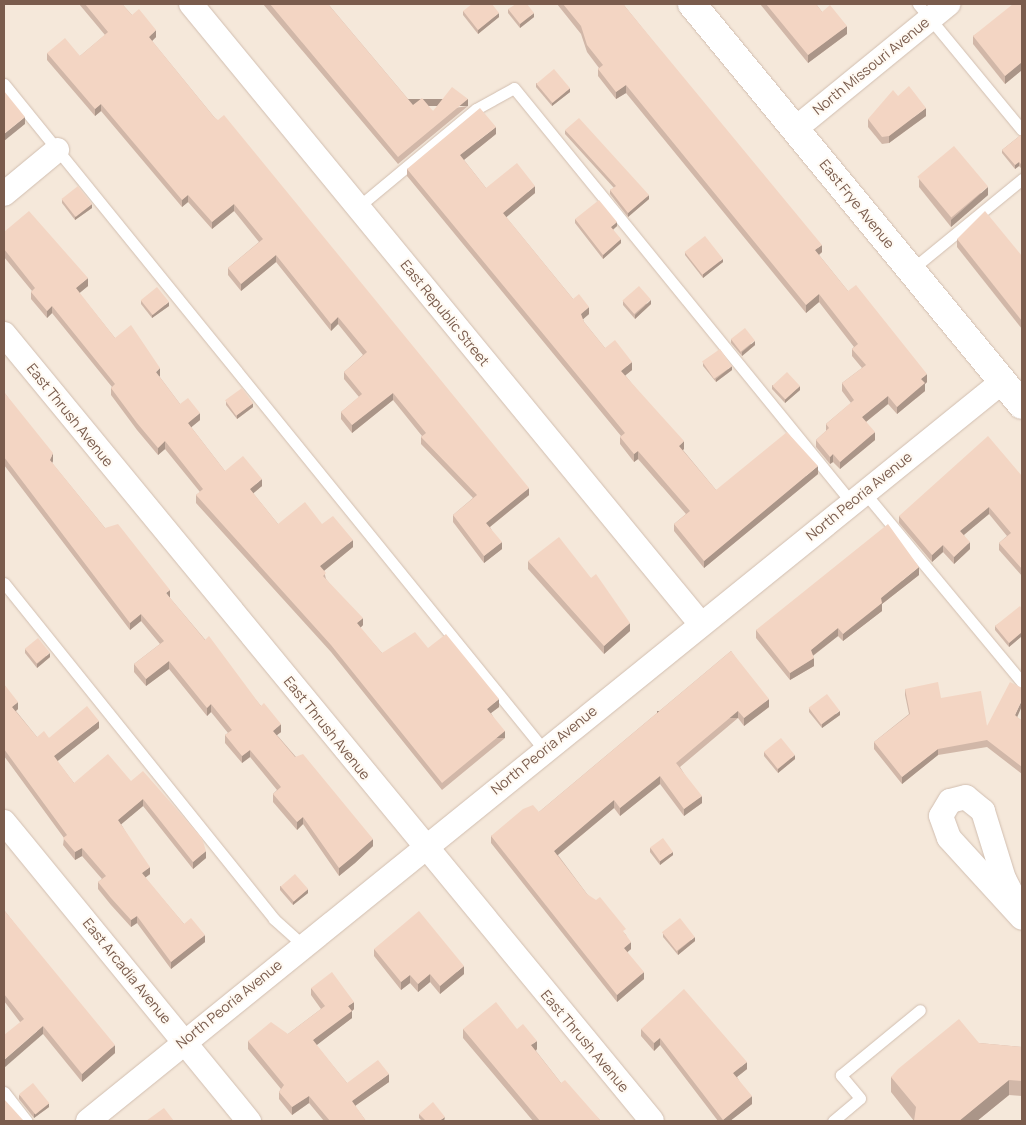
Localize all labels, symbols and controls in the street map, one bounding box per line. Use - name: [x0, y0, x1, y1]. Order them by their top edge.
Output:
- street label: North Missouri Avenue: [809, 14, 933, 118]
- street label: East Frye Avenue: [816, 156, 898, 252]
- street label: East Republic Street: [397, 257, 493, 369]
- street label: East Thrush Avenue: [23, 360, 117, 470]
- street label: North Peoria Avenue: [803, 448, 915, 544]
- street label: East Thrush Avenue: [280, 673, 374, 783]
- street label: North Peoria Avenue: [488, 702, 600, 798]
- street label: East Arcadia Avenue: [79, 915, 175, 1027]
- street label: North Peoria Avenue: [173, 956, 285, 1052]
- street label: East Thrush Avenue: [537, 987, 633, 1095]

